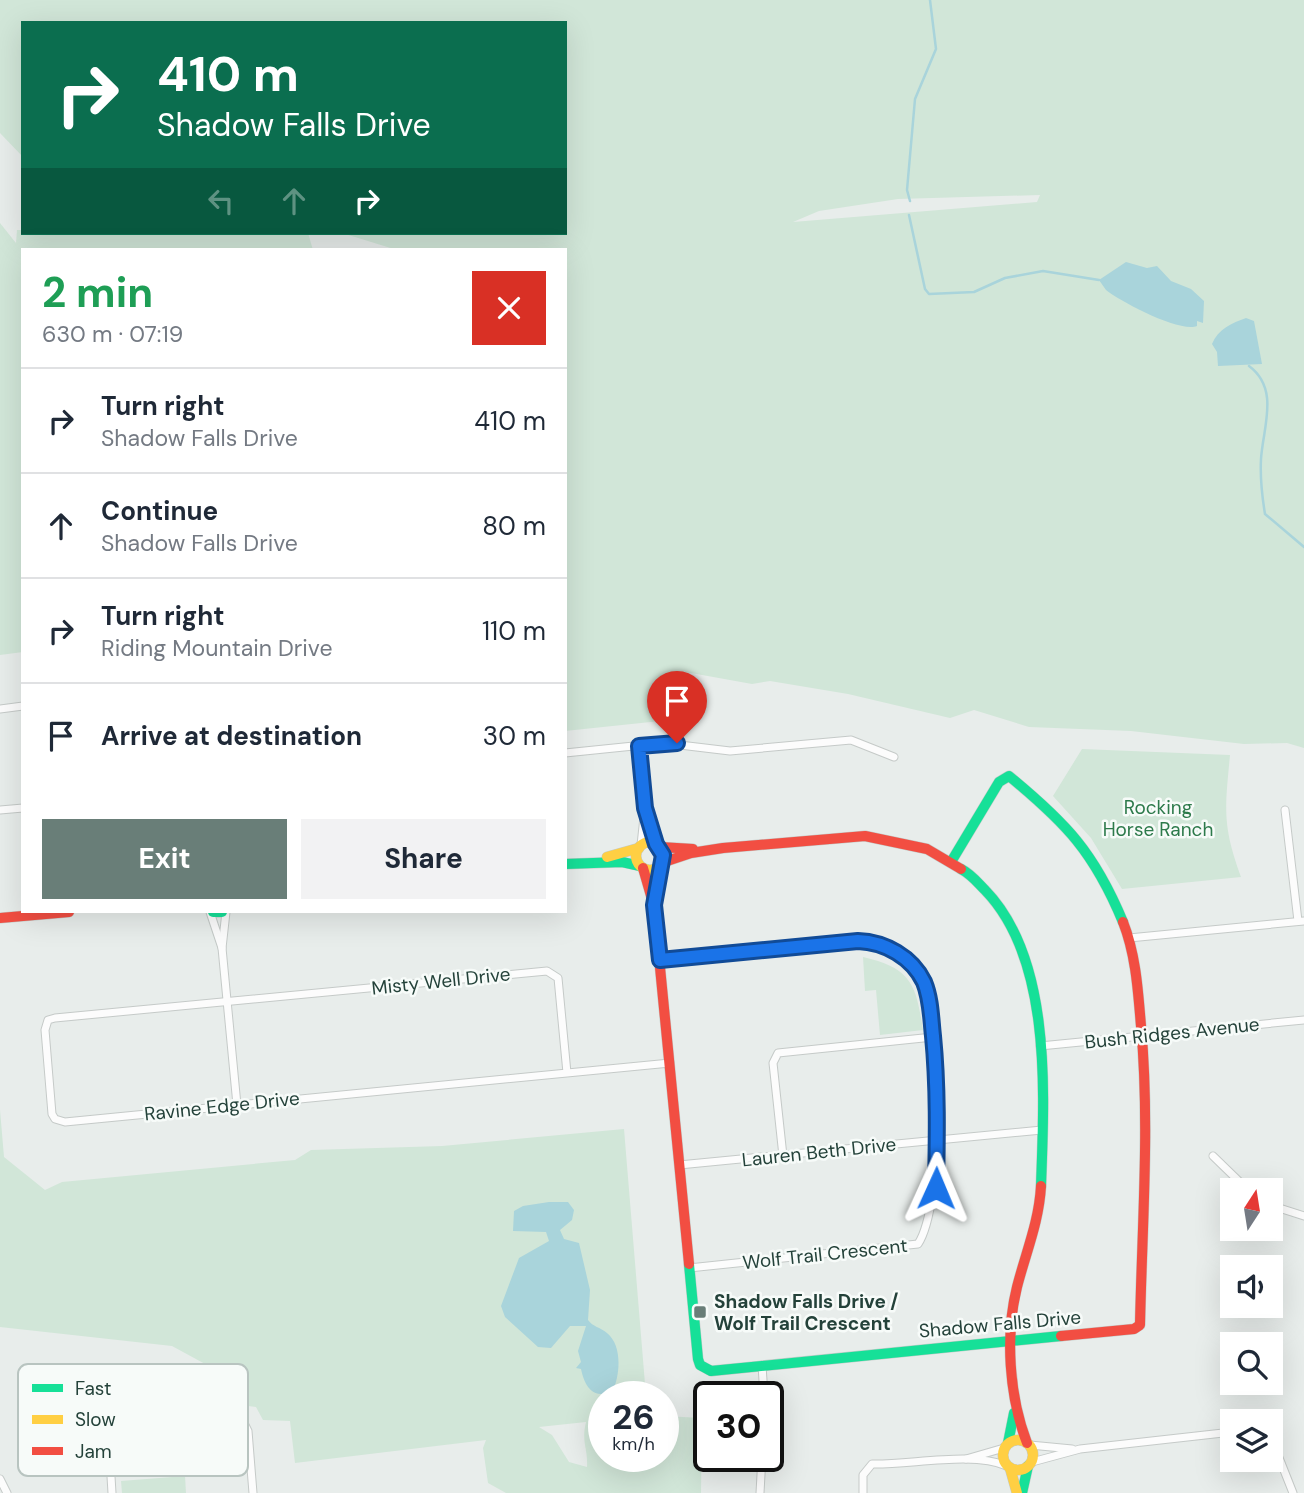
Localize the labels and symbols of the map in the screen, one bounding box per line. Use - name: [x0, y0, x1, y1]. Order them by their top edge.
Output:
- pin: [647, 671, 707, 743]
- park label: Rocking Horse Ranch: [1103, 795, 1213, 842]
- street label: Misty Well Drive: [370, 961, 512, 1001]
- street label: Bush Ridges Avenue: [1083, 1011, 1261, 1055]
- street label: Ravine Edge Drive: [143, 1085, 301, 1127]
- street label: Lauren Beth Drive: [741, 1131, 897, 1173]
- position arrow: [899, 1151, 973, 1225]
- north arrow: [1220, 1178, 1283, 1241]
- street label: Wolf Trail Crescent: [741, 1233, 909, 1275]
- place label: Shadow Falls Drive / Wolf Trail Crescent: [714, 1289, 898, 1336]
- marker: Shadow Falls Drive / Wolf Trail Crescent: [692, 1304, 708, 1320]
- street label: Shadow Falls Drive: [918, 1304, 1082, 1344]
- legend: [18, 1364, 248, 1476]
- text: Fast: [75, 1376, 111, 1401]
- speed limit sign: 30: [693, 1381, 784, 1472]
- text: Slow: [75, 1407, 116, 1432]
- text: Jam: [75, 1439, 112, 1464]

